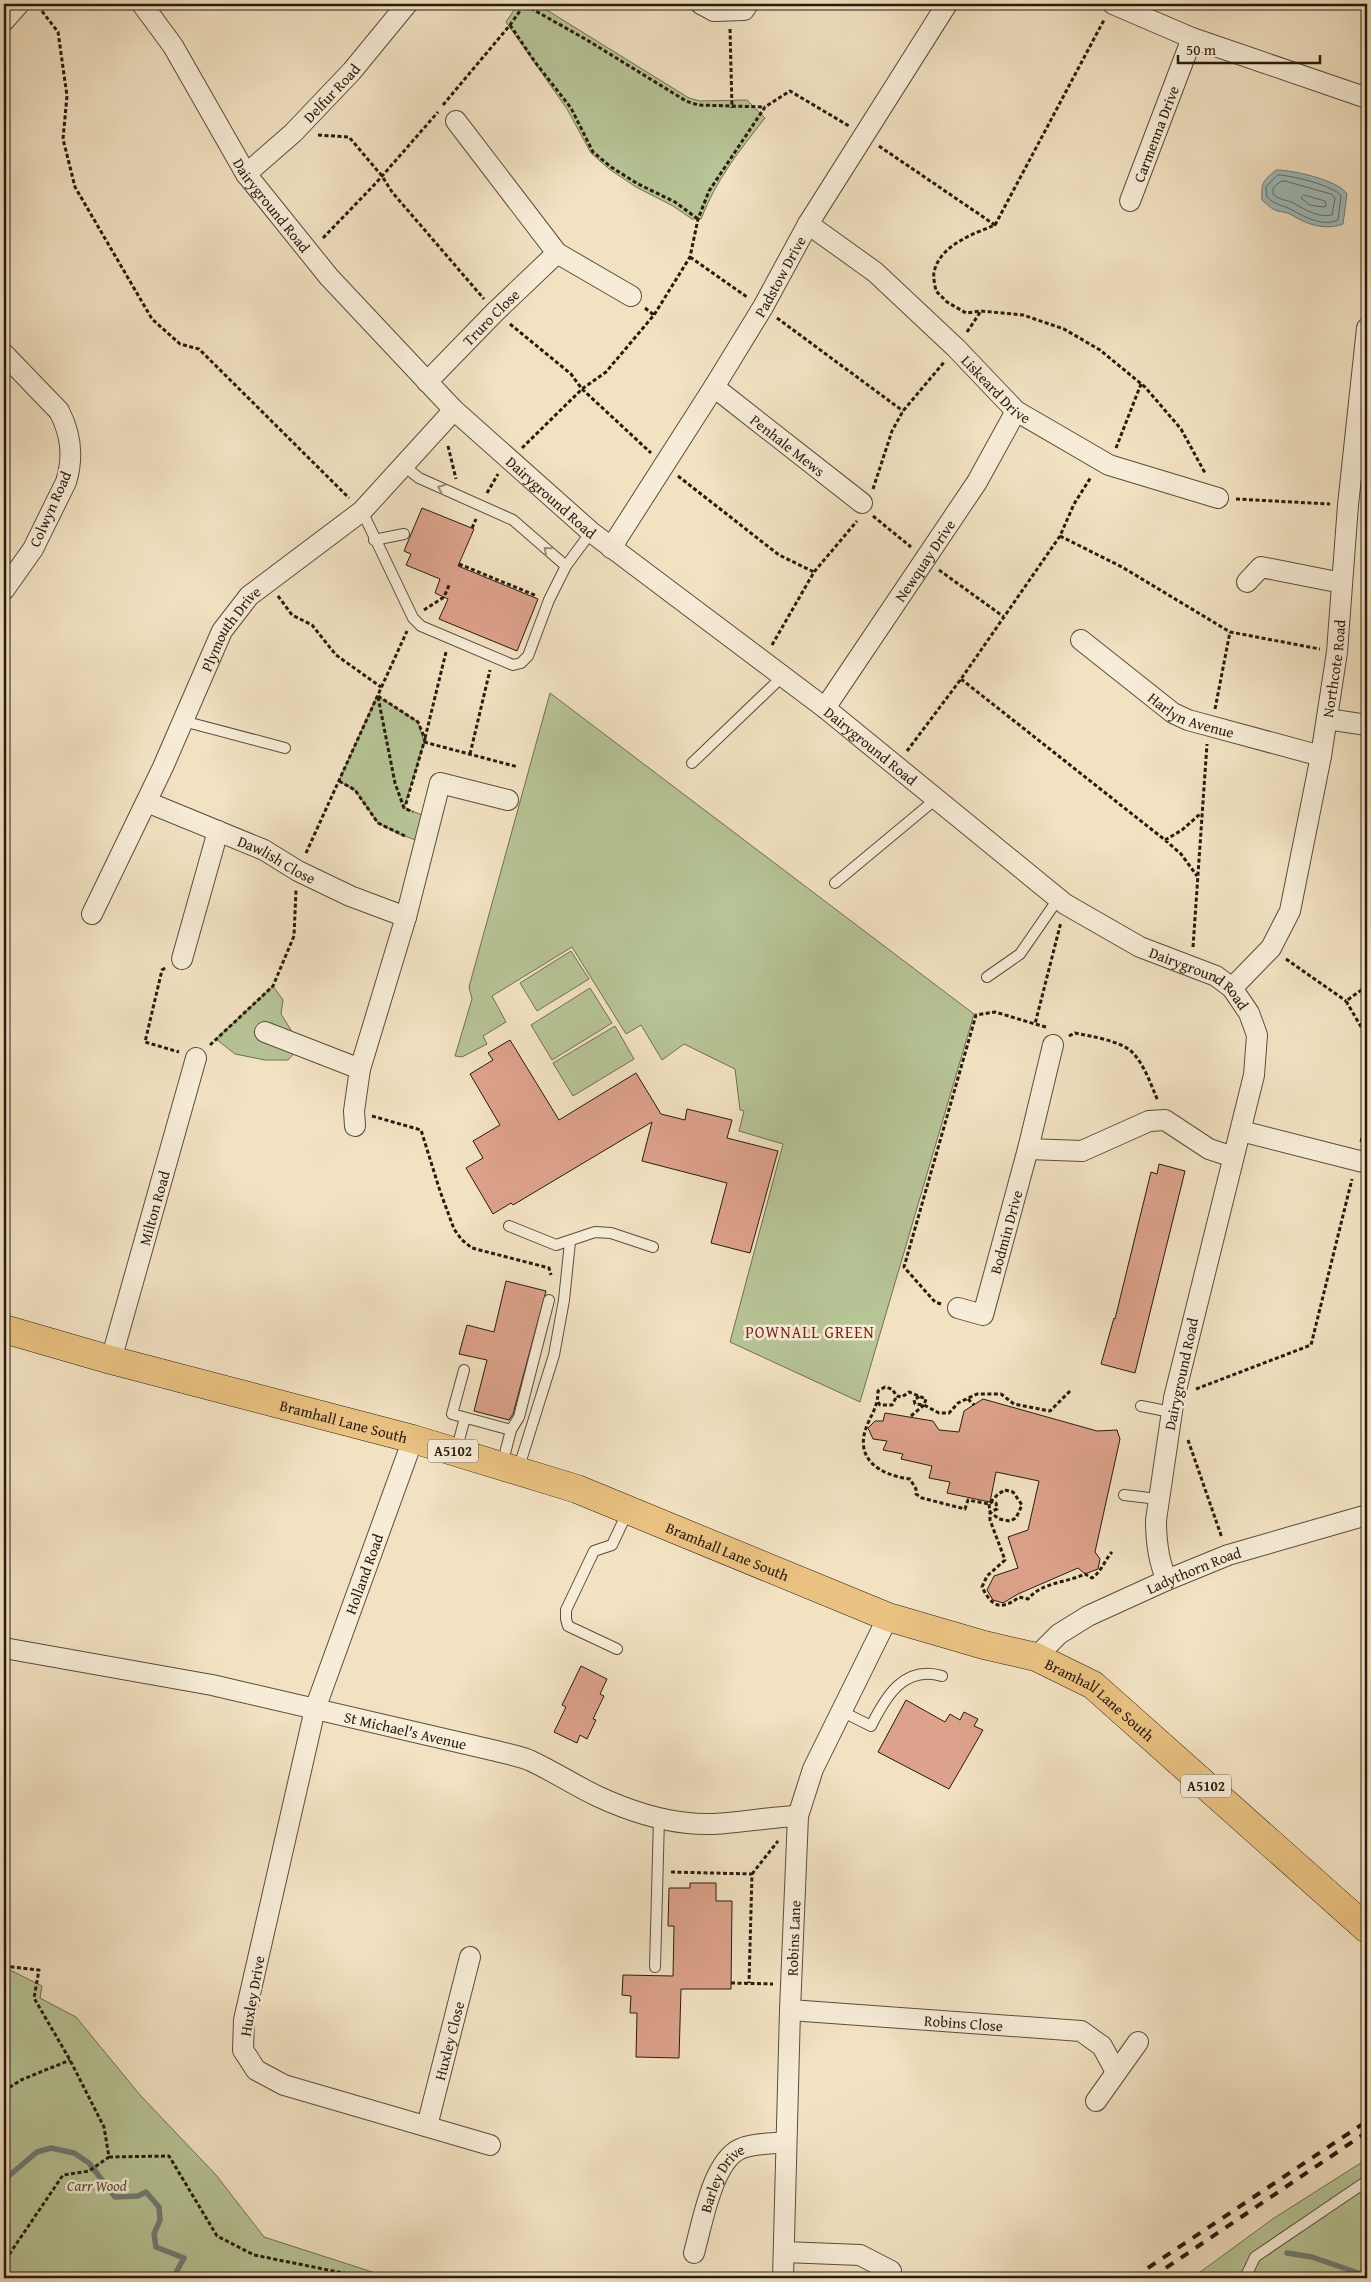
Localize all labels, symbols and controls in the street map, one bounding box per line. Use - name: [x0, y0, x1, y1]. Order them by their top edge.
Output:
- scale bar: [1178, 32, 1321, 64]
- text: 50 m: [1186, 39, 1217, 60]
- street label: Delfur Road: [298, 59, 365, 127]
- street label: Carmenna Drive: [1128, 82, 1183, 185]
- street label: Dairyground Road: [229, 154, 315, 257]
- street label: Padstow Drive: [749, 232, 810, 321]
- street label: Truro Close: [458, 284, 524, 350]
- street label: Liskeard Drive: [957, 350, 1035, 428]
- street label: Penhale Mews: [746, 409, 830, 481]
- street label: Dairyground Road: [502, 451, 601, 543]
- street label: Colwyn Road: [24, 468, 76, 550]
- one-way arrow: [437, 484, 446, 495]
- street label: Newquay Drive: [889, 515, 960, 606]
- one-way arrow: [544, 547, 553, 556]
- street label: Plymouth Drive: [195, 581, 265, 674]
- street label: Northcote Road: [1317, 619, 1350, 719]
- street label: Harlyn Avenue: [1144, 687, 1237, 743]
- street label: Dairyground Road: [820, 701, 922, 790]
- street label: Dawlish Close: [235, 830, 319, 888]
- street label: Dairyground Road: [1146, 941, 1254, 1014]
- street label: Milton Road: [133, 1168, 174, 1248]
- street label: Bodmin Drive: [984, 1188, 1027, 1276]
- street label: Dairyground Road: [1159, 1316, 1203, 1432]
- district label: POWNALL GREEN: [745, 1320, 875, 1344]
- street label: Bramhall Lane South: [278, 1394, 410, 1448]
- road number: A5102: [428, 1440, 478, 1462]
- street label: Bramhall Lane South: [663, 1516, 793, 1586]
- street label: Holland Road: [340, 1531, 388, 1617]
- street label: Ladythorn Road: [1143, 1541, 1243, 1599]
- street label: Bramhall Lane South: [1042, 1653, 1160, 1746]
- street label: St Michael's Avenue: [342, 1706, 469, 1754]
- road number: A5102: [1181, 1774, 1231, 1798]
- street label: Robins Lane: [781, 1900, 805, 1976]
- street label: Huxley Drive: [235, 1954, 269, 2038]
- street label: Huxley Close: [429, 1999, 469, 2082]
- street label: Robins Close: [923, 2009, 1004, 2036]
- street label: Barley Drive: [694, 2138, 747, 2215]
- park label: Carr Wood: [67, 2175, 127, 2196]

